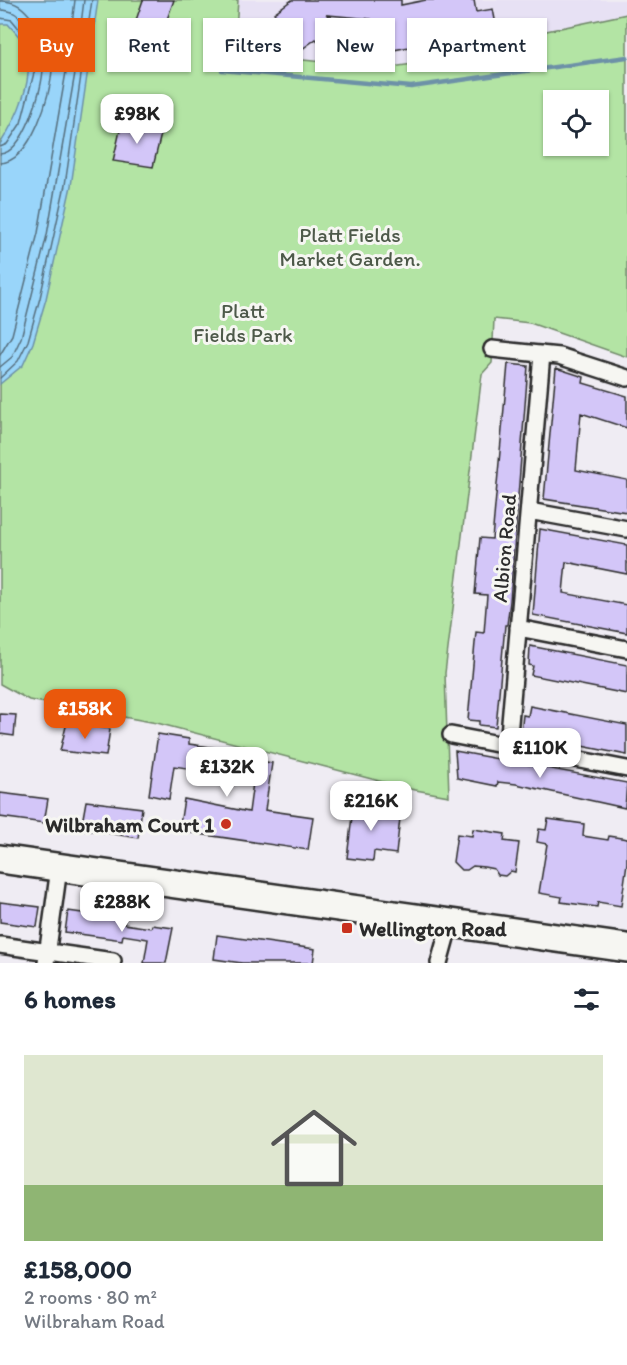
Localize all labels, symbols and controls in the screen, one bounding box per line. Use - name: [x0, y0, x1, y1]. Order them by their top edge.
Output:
- chip: Buy: [18, 18, 95, 72]
- chip: Rent: [107, 18, 191, 72]
- chip: Filters: [203, 18, 303, 72]
- chip: New: [315, 18, 395, 72]
- chip: Apartment: [407, 18, 547, 72]
- map controls: [543, 90, 609, 156]
- button: locate: [543, 90, 609, 156]
- pin: £98K: [101, 94, 173, 145]
- text: £98K: [115, 101, 159, 125]
- park label: Platt Fields Market Garden.: [279, 222, 421, 271]
- park label: Platt Fields Park: [193, 298, 293, 347]
- street label: Albion Road: [487, 492, 521, 603]
- pin: £158K: [43, 689, 127, 740]
- text: £158K: [58, 696, 112, 720]
- pin: £110K: [498, 728, 582, 779]
- text: £110K: [513, 735, 567, 759]
- pin: £132K: [185, 747, 269, 798]
- text: £132K: [200, 754, 254, 778]
- pin: £216K: [329, 781, 413, 832]
- text: £216K: [344, 788, 398, 812]
- place label: Wilbraham Court 1: [45, 812, 214, 837]
- marker: Wilbraham Court 1: [219, 817, 233, 831]
- pin: £288K: [80, 882, 164, 933]
- text: £288K: [94, 889, 150, 913]
- place label: Wellington Road: [359, 916, 507, 942]
- marker: Wellington Road: [340, 921, 354, 935]
- text: 6 homes: [24, 983, 116, 1015]
- icon: filters: [570, 983, 603, 1016]
- icon: home: [260, 1094, 368, 1202]
- text: £158,000: [24, 1253, 132, 1285]
- text: 2 rooms · 80 m²: [24, 1285, 157, 1309]
- text: Wilbraham Road: [24, 1309, 165, 1333]

